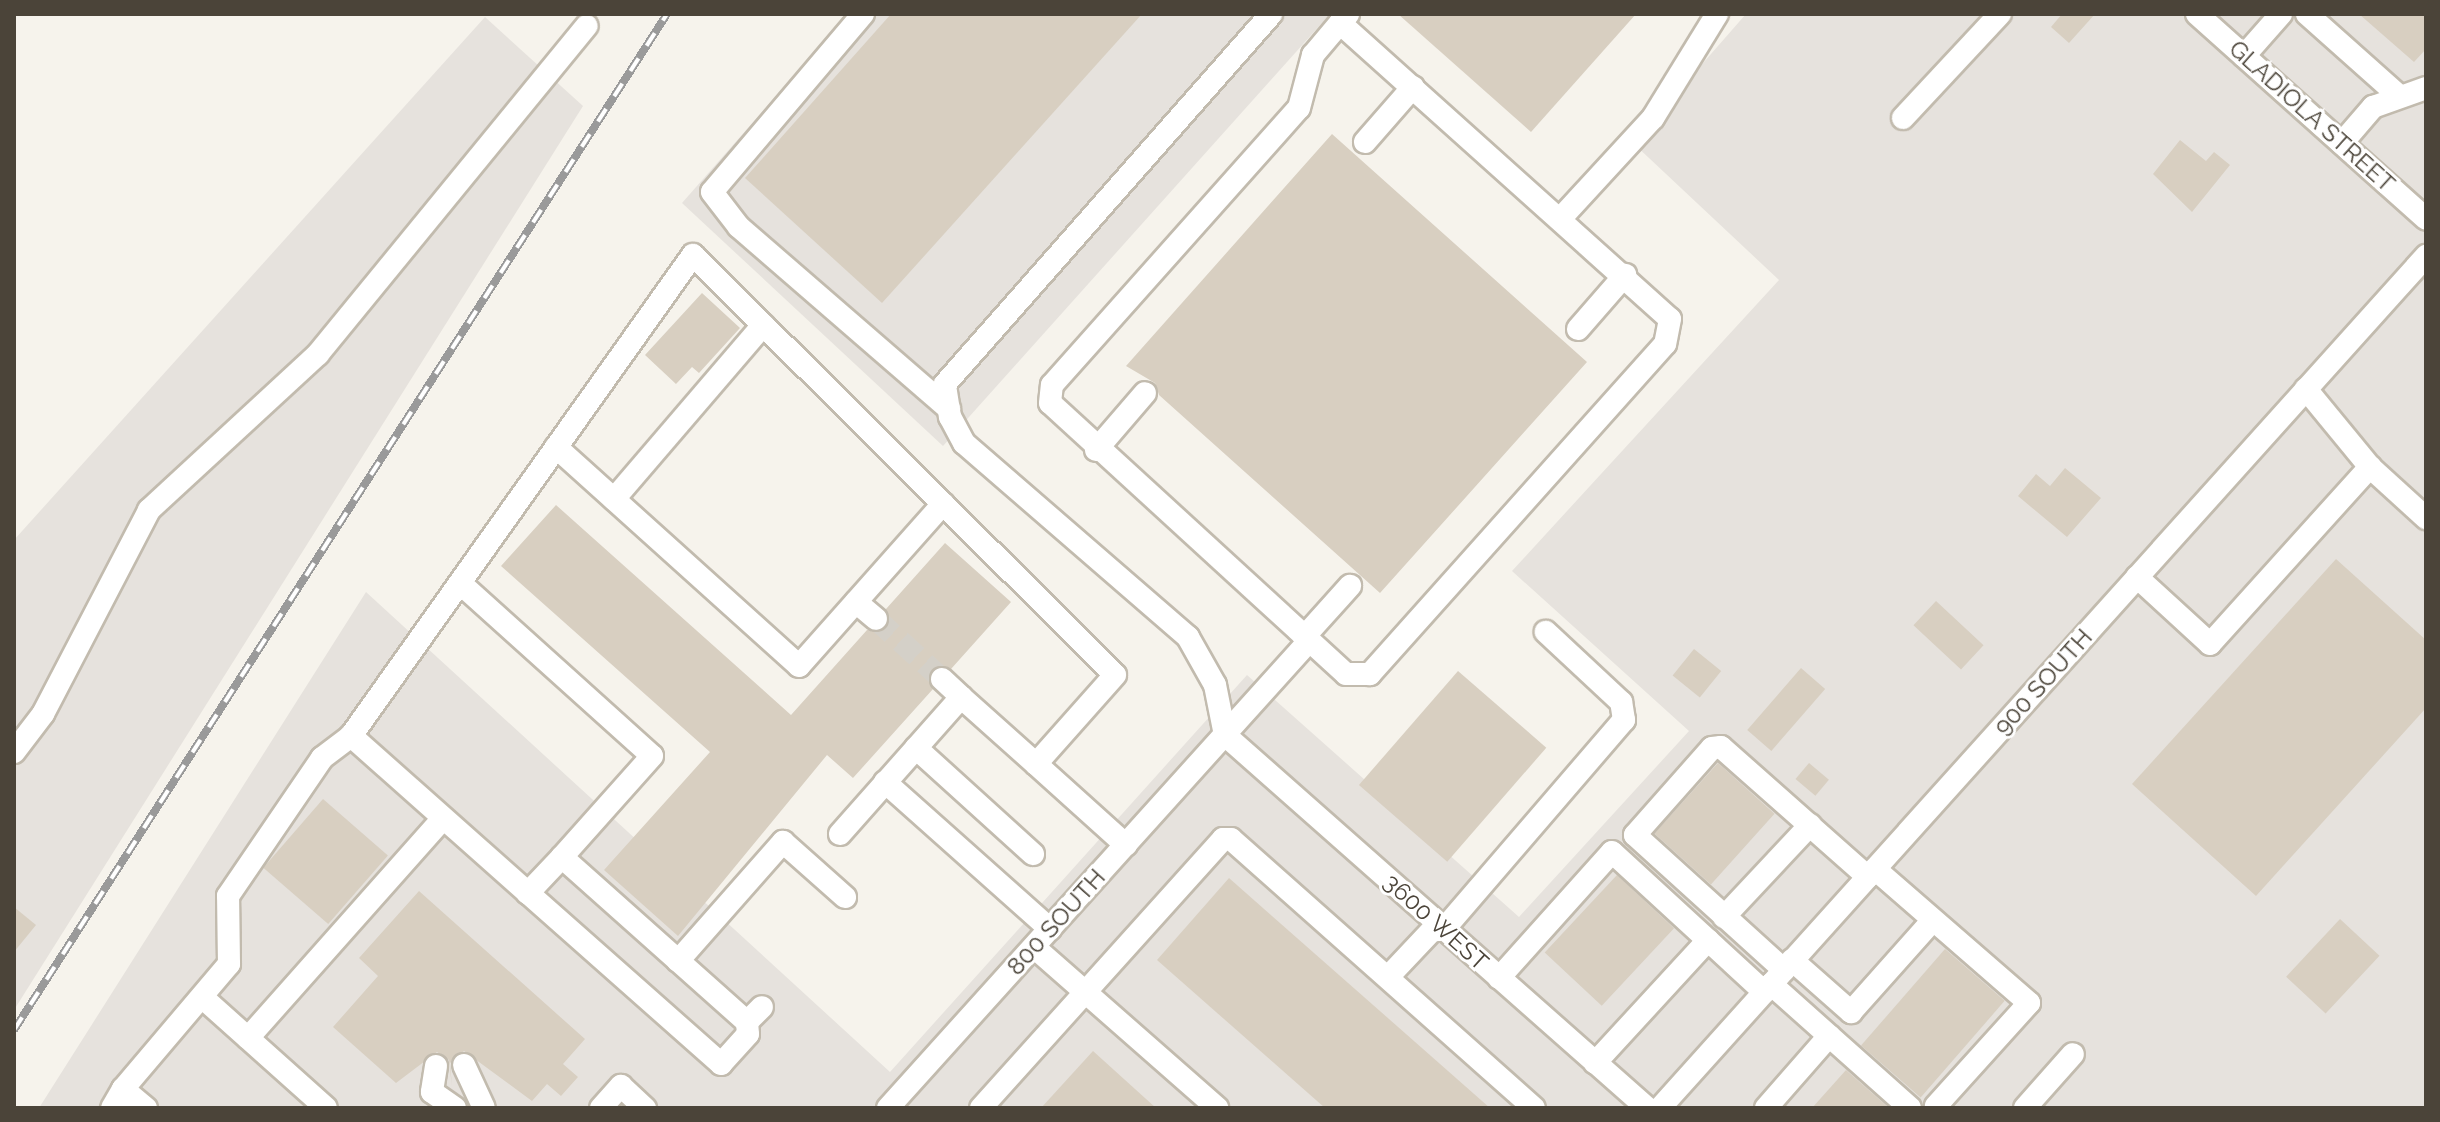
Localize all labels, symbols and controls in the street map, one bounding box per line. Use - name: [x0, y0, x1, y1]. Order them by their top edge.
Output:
- street label: GLADIOLA STREET: [2223, 34, 2401, 198]
- street label: 900 SOUTH: [1988, 623, 2098, 741]
- street label: 800 SOUTH: [1001, 863, 1111, 981]
- street label: 3600 WEST: [1377, 867, 1495, 977]

